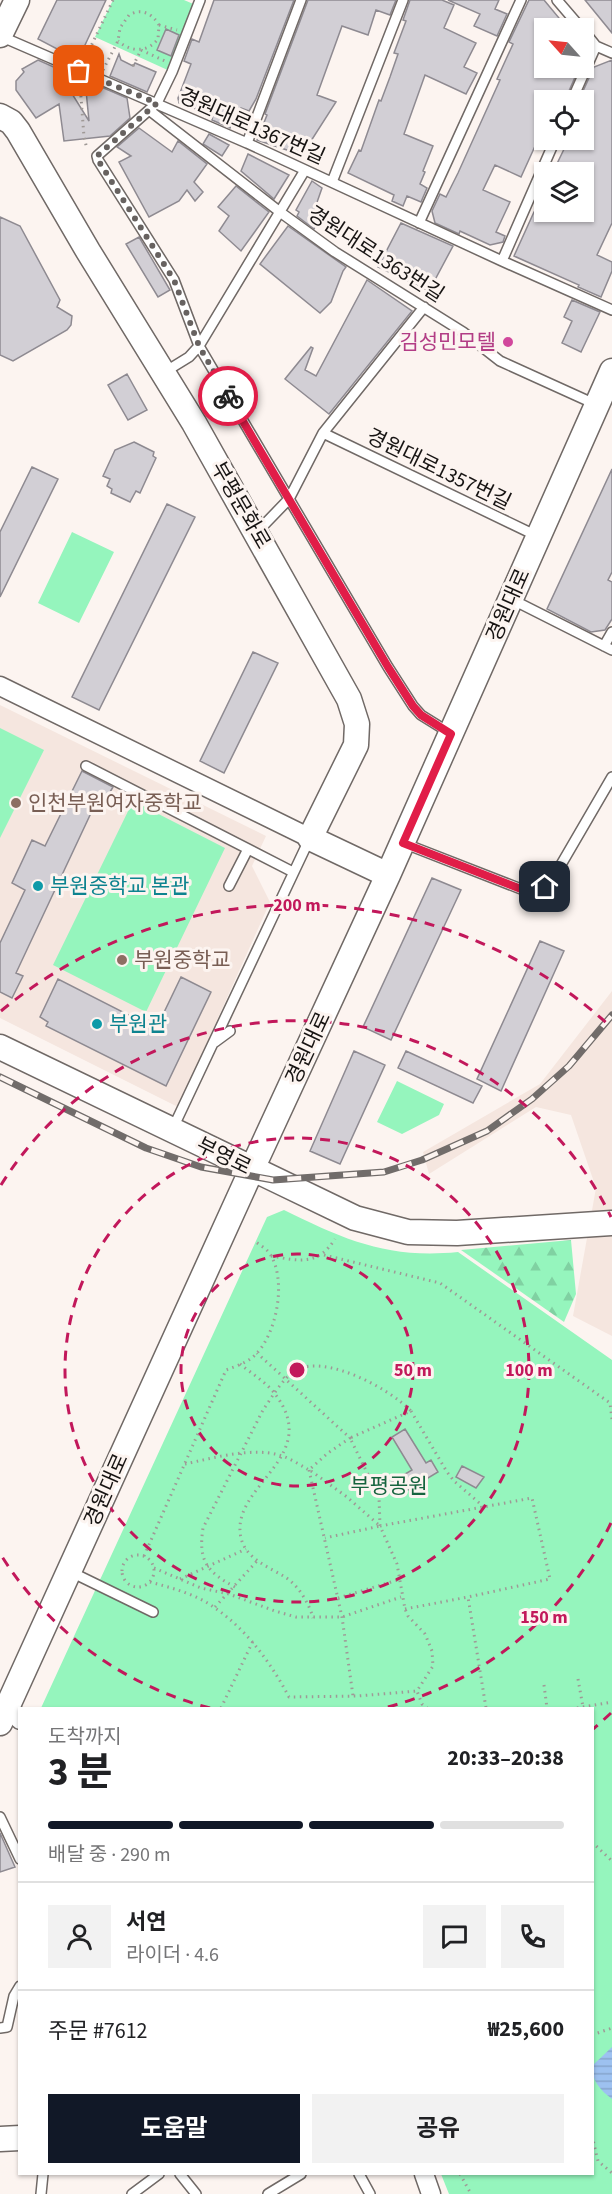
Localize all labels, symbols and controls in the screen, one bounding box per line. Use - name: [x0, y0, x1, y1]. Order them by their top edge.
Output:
- north arrow: [534, 18, 594, 78]
- map controls: [534, 18, 594, 222]
- pin: [53, 45, 104, 96]
- icon: bag: [62, 54, 95, 87]
- street label: 경원대로1367번길: [174, 80, 330, 172]
- button: locate: [534, 90, 594, 150]
- button: layers: [534, 162, 594, 222]
- street label: 경원대로1363번길: [302, 198, 450, 310]
- place label: 김성민모텔: [399, 327, 496, 357]
- marker: 김성민모텔: [501, 335, 515, 349]
- courier: [198, 366, 258, 426]
- icon: bike: [212, 380, 245, 413]
- street label: 경원대로1357번길: [362, 421, 516, 517]
- street label: 부평문화로: [204, 456, 278, 554]
- street label: 경원대로: [479, 564, 537, 646]
- place label: 인천부원여자중학교: [28, 788, 202, 818]
- marker: 인천부원여자중학교: [9, 796, 23, 810]
- pin: [519, 861, 570, 912]
- icon: home: [528, 870, 561, 903]
- place label: 부원중학교 본관: [50, 871, 189, 901]
- marker: 부원중학교 본관: [31, 879, 45, 893]
- text: 200 m: [273, 893, 321, 918]
- place label: 부원중학교: [134, 945, 231, 975]
- marker: 부원중학교: [115, 953, 129, 967]
- street label: 경원대로: [278, 1007, 338, 1089]
- place label: 부원관: [109, 1009, 167, 1039]
- marker: 부원관: [90, 1017, 104, 1031]
- street label: 부영로: [191, 1130, 257, 1182]
- text: 50 m: [394, 1358, 432, 1383]
- text: 100 m: [505, 1358, 553, 1383]
- centre of rings: [287, 1360, 307, 1380]
- street label: 경원대로: [77, 1449, 135, 1531]
- park label: 부평공원: [350, 1471, 428, 1501]
- text: 150 m: [520, 1605, 568, 1630]
- text: 도착까지: [48, 1723, 122, 1751]
- text: 20:33–20:38: [447, 1742, 564, 1774]
- text: 3 분: [48, 1745, 112, 1801]
- text: 배달 중 · 290 m: [48, 1841, 171, 1869]
- button: person: [48, 1905, 111, 1968]
- button: chat: [423, 1905, 486, 1968]
- button: phone: [501, 1905, 564, 1968]
- text: 서연: [126, 1906, 166, 1938]
- text: 라이더 · 4.6: [126, 1941, 219, 1969]
- text: ₩25,600: [488, 2013, 564, 2045]
- text: 주문 #7612: [48, 2015, 148, 2047]
- button: 도움말: [48, 2094, 300, 2163]
- button: 공유: [312, 2094, 564, 2163]

